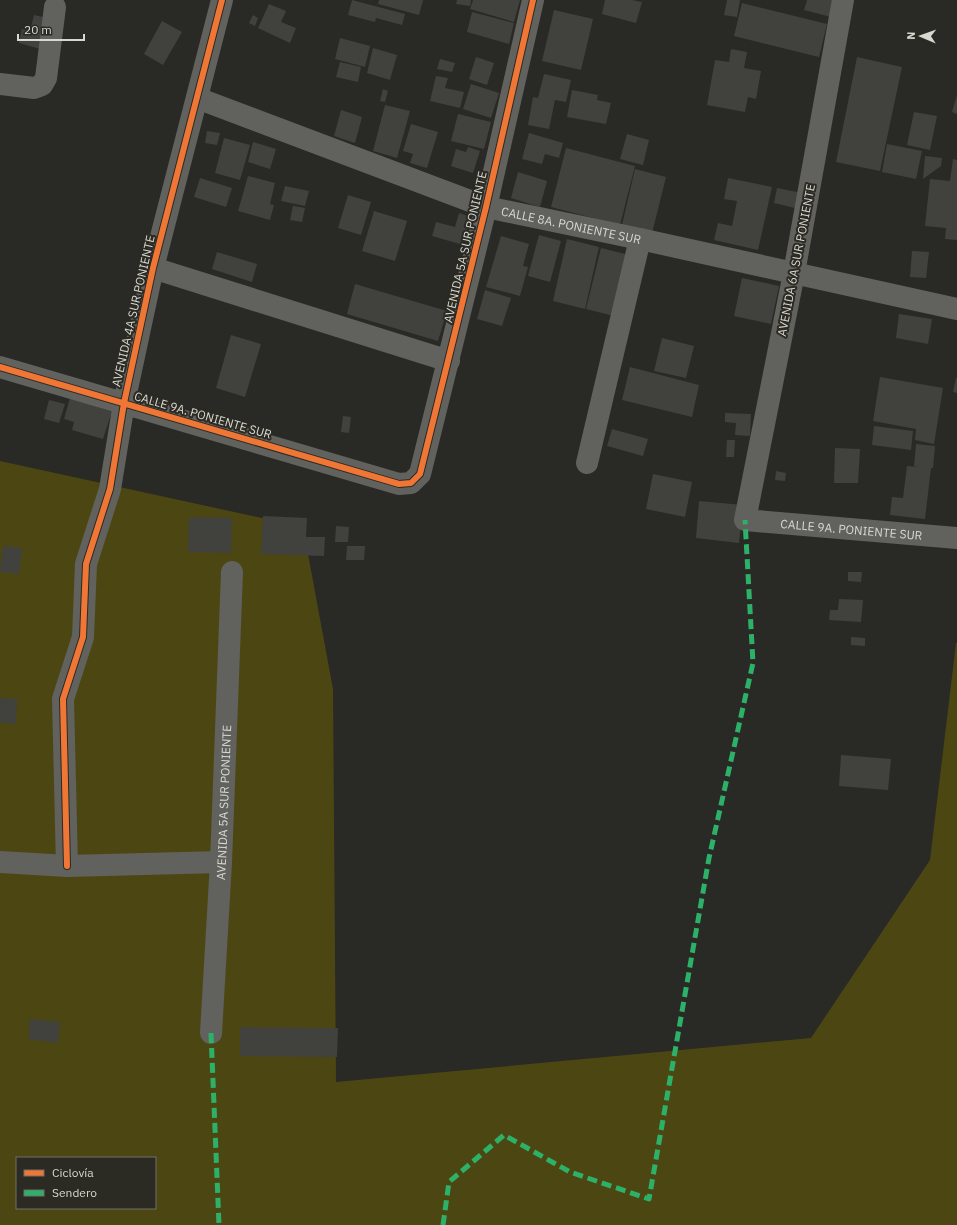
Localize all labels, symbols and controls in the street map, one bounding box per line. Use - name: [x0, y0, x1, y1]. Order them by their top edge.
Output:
- scale bar: [18, 16, 84, 42]
- north arrow: [901, 16, 941, 56]
- text: 20 m: [24, 22, 52, 37]
- text: N: [904, 31, 918, 40]
- street label: AVENIDA 5A SUR PONIENTE: [440, 170, 490, 324]
- street label: AVENIDA 6A SUR PONIENTE: [774, 183, 818, 337]
- street label: CALLE 8A. PONIENTE SUR: [500, 203, 643, 247]
- street label: AVENIDA 4A SUR PONIENTE: [108, 234, 158, 388]
- street label: CALLE 9A. PONIENTE SUR: [133, 388, 274, 442]
- street label: CALLE 9A. PONIENTE SUR: [780, 516, 923, 543]
- street label: AVENIDA 5A SUR PONIENTE: [212, 725, 234, 880]
- legend: [16, 1157, 156, 1209]
- text: Ciclovía: [52, 1165, 94, 1180]
- text: Sendero: [52, 1185, 97, 1200]

